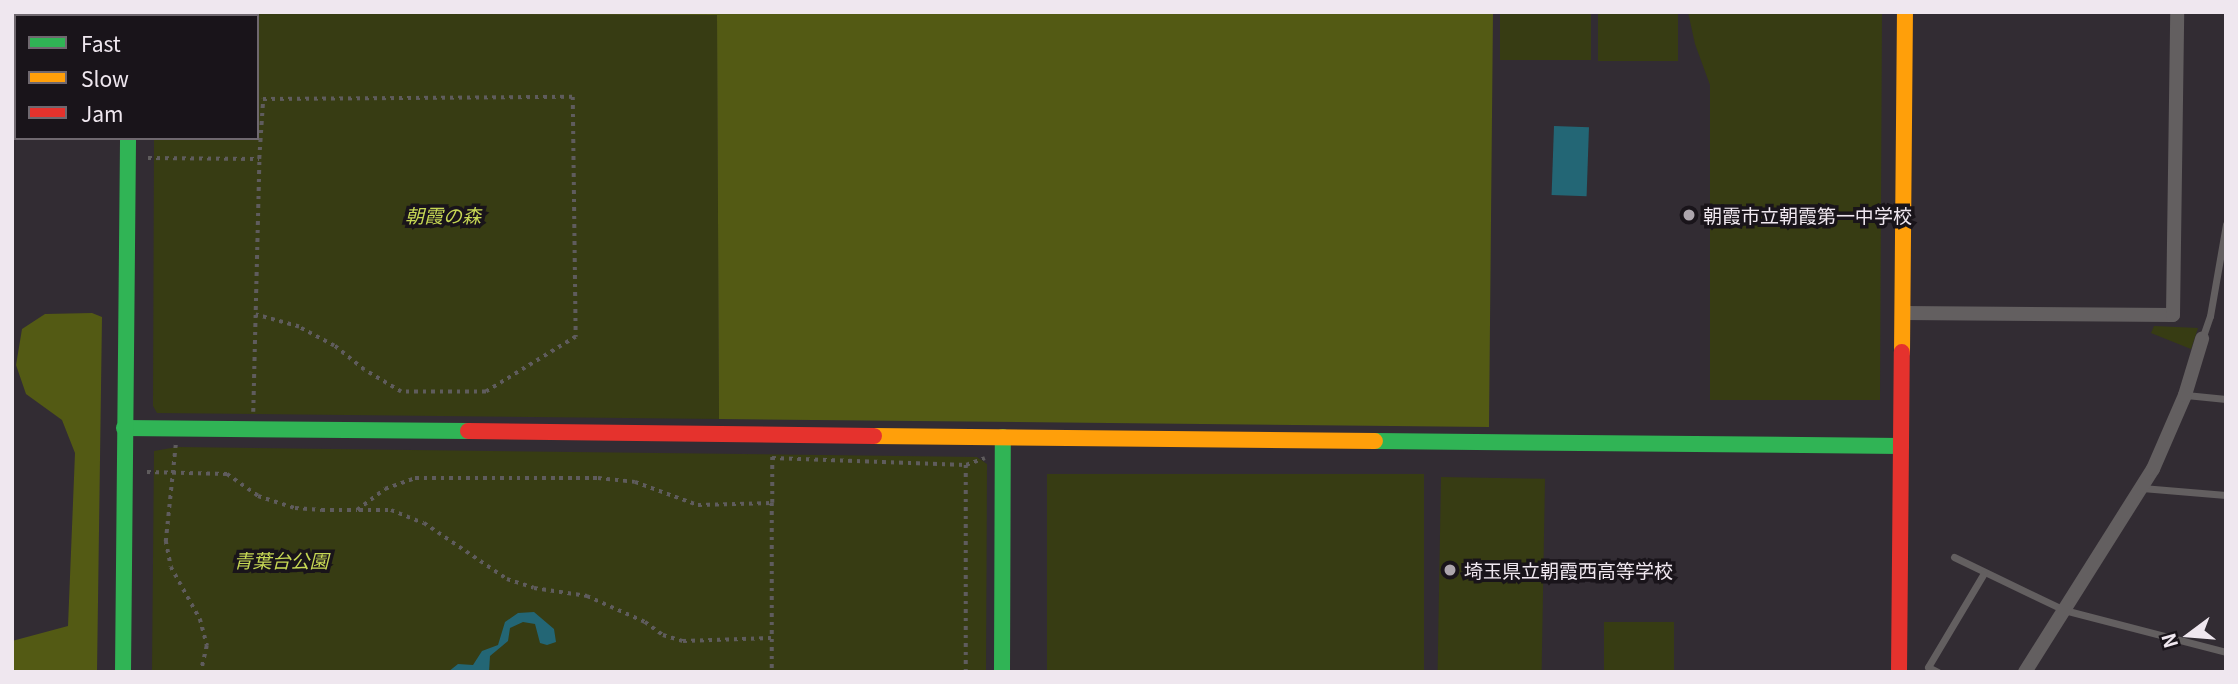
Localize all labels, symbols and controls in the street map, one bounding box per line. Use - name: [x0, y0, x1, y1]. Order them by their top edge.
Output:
- legend: [14, 14, 259, 140]
- text: Fast: [81, 28, 121, 58]
- text: Slow: [81, 63, 129, 93]
- text: Jam: [81, 98, 124, 128]
- park label: 朝霞の森: [405, 204, 481, 226]
- place label: 朝霞市立朝霞第一中学校: [1703, 204, 1912, 226]
- marker: 朝霞市立朝霞第一中学校: [1681, 207, 1697, 223]
- park label: 青葉台公園: [234, 549, 328, 571]
- place label: 埼玉県立朝霞西高等学校: [1464, 559, 1673, 581]
- marker: 埼玉県立朝霞西高等学校: [1442, 562, 1458, 578]
- north arrow: [2154, 600, 2224, 670]
- text: N: [2153, 630, 2183, 651]

